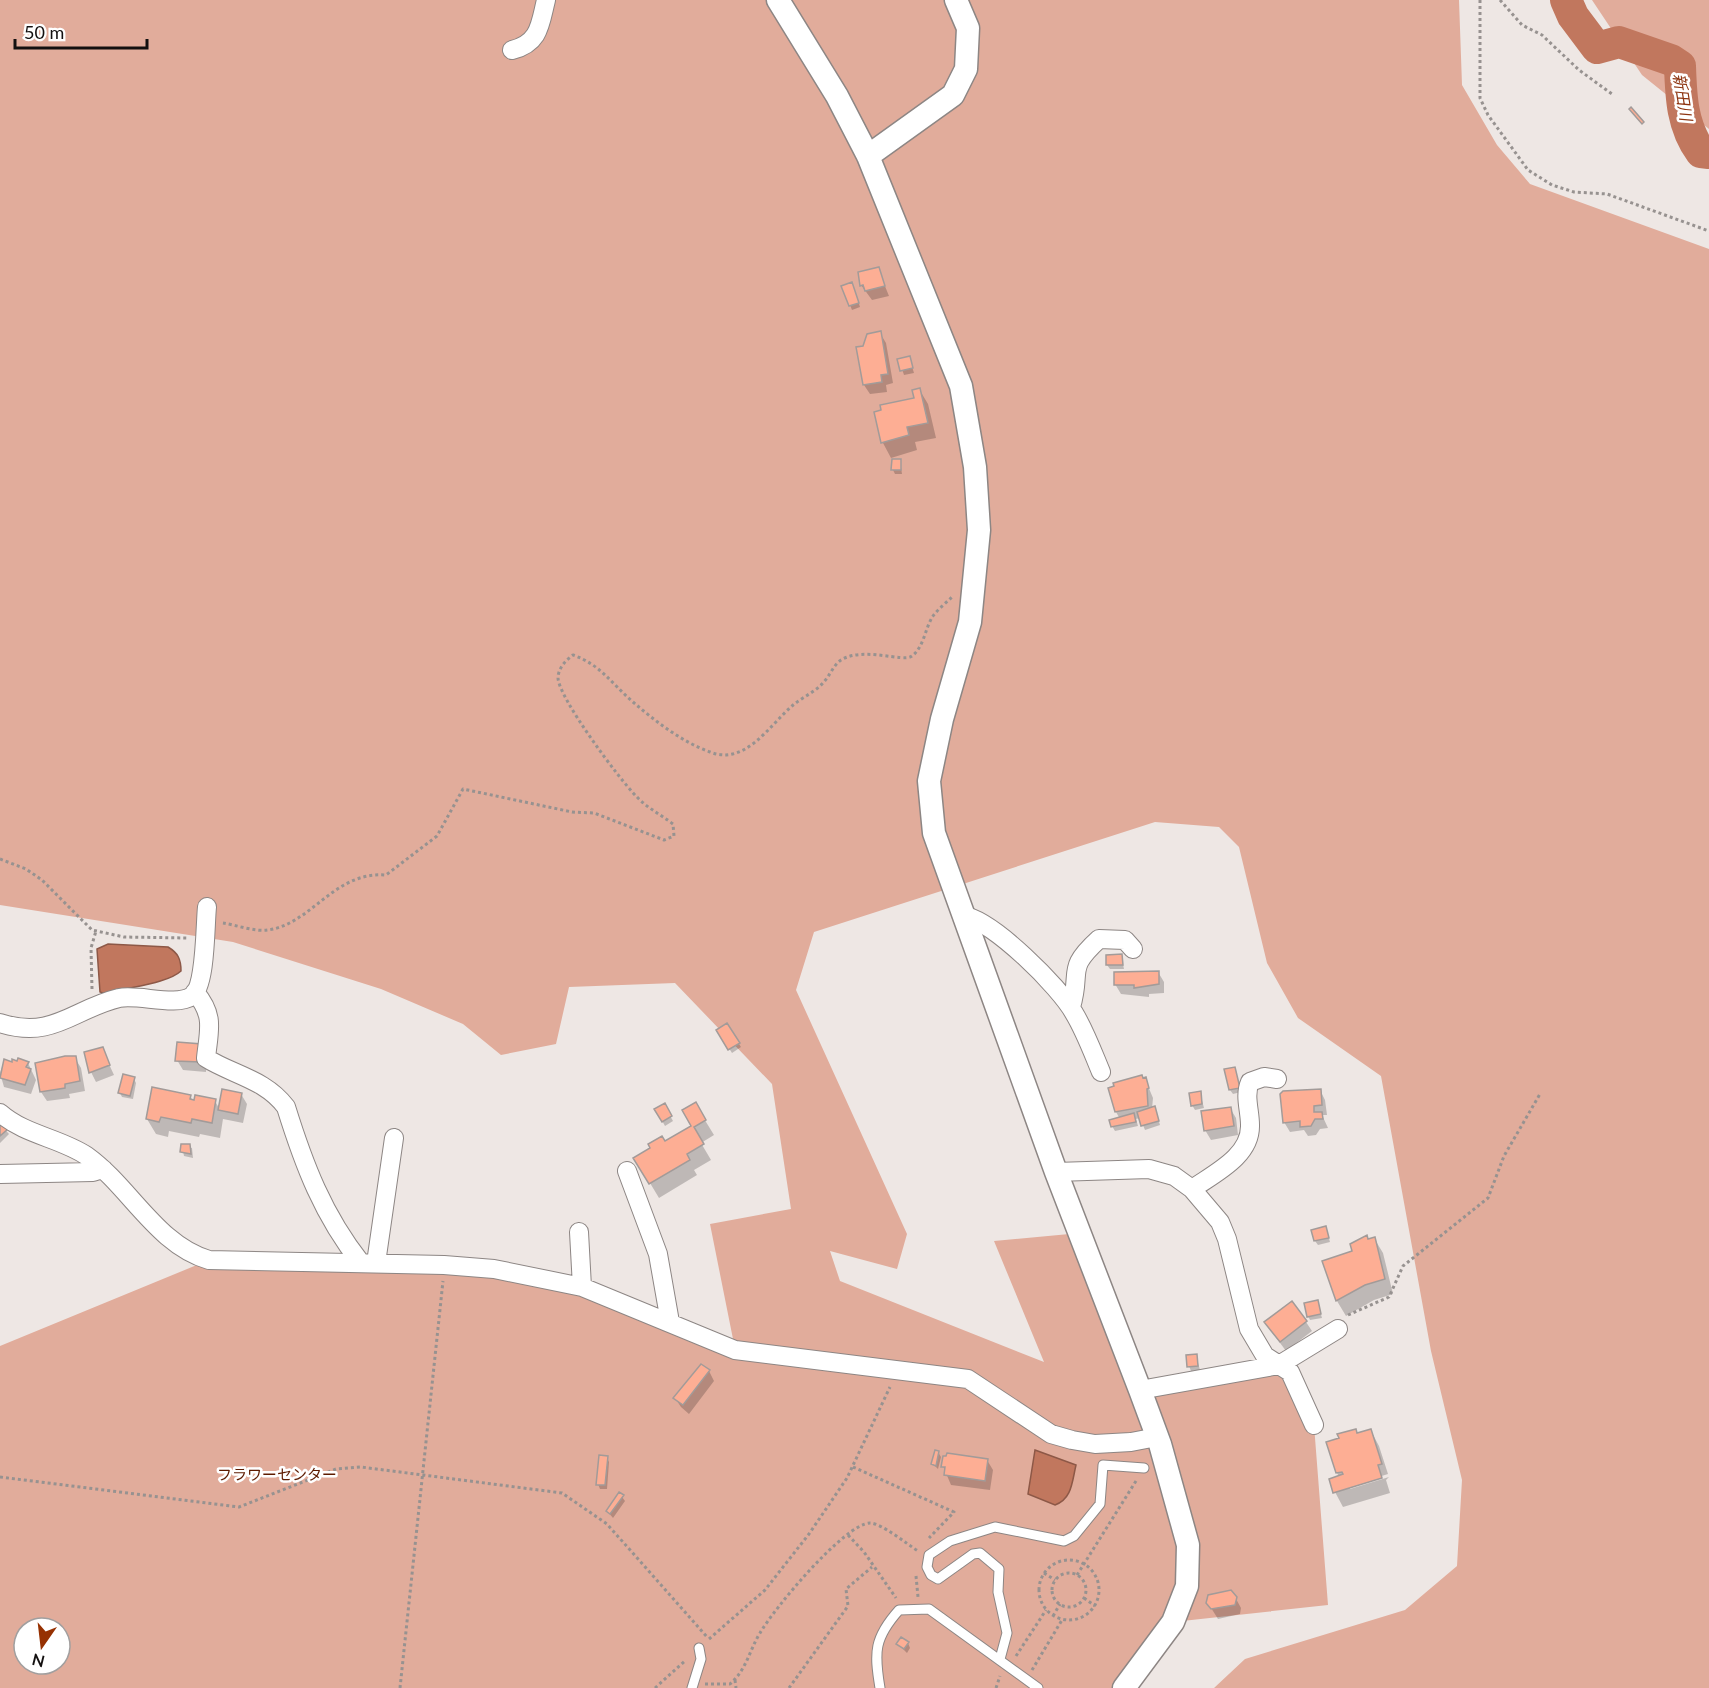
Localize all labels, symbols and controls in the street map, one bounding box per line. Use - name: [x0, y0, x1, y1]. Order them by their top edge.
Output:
- scale bar: [15, 12, 147, 50]
- text: 50 m: [24, 21, 64, 43]
- water label: 新田川: [1670, 72, 1697, 124]
- park label: フラワーセンター: [217, 1465, 337, 1483]
- north arrow: [12, 1616, 72, 1676]
- text: N: [30, 1650, 47, 1672]

